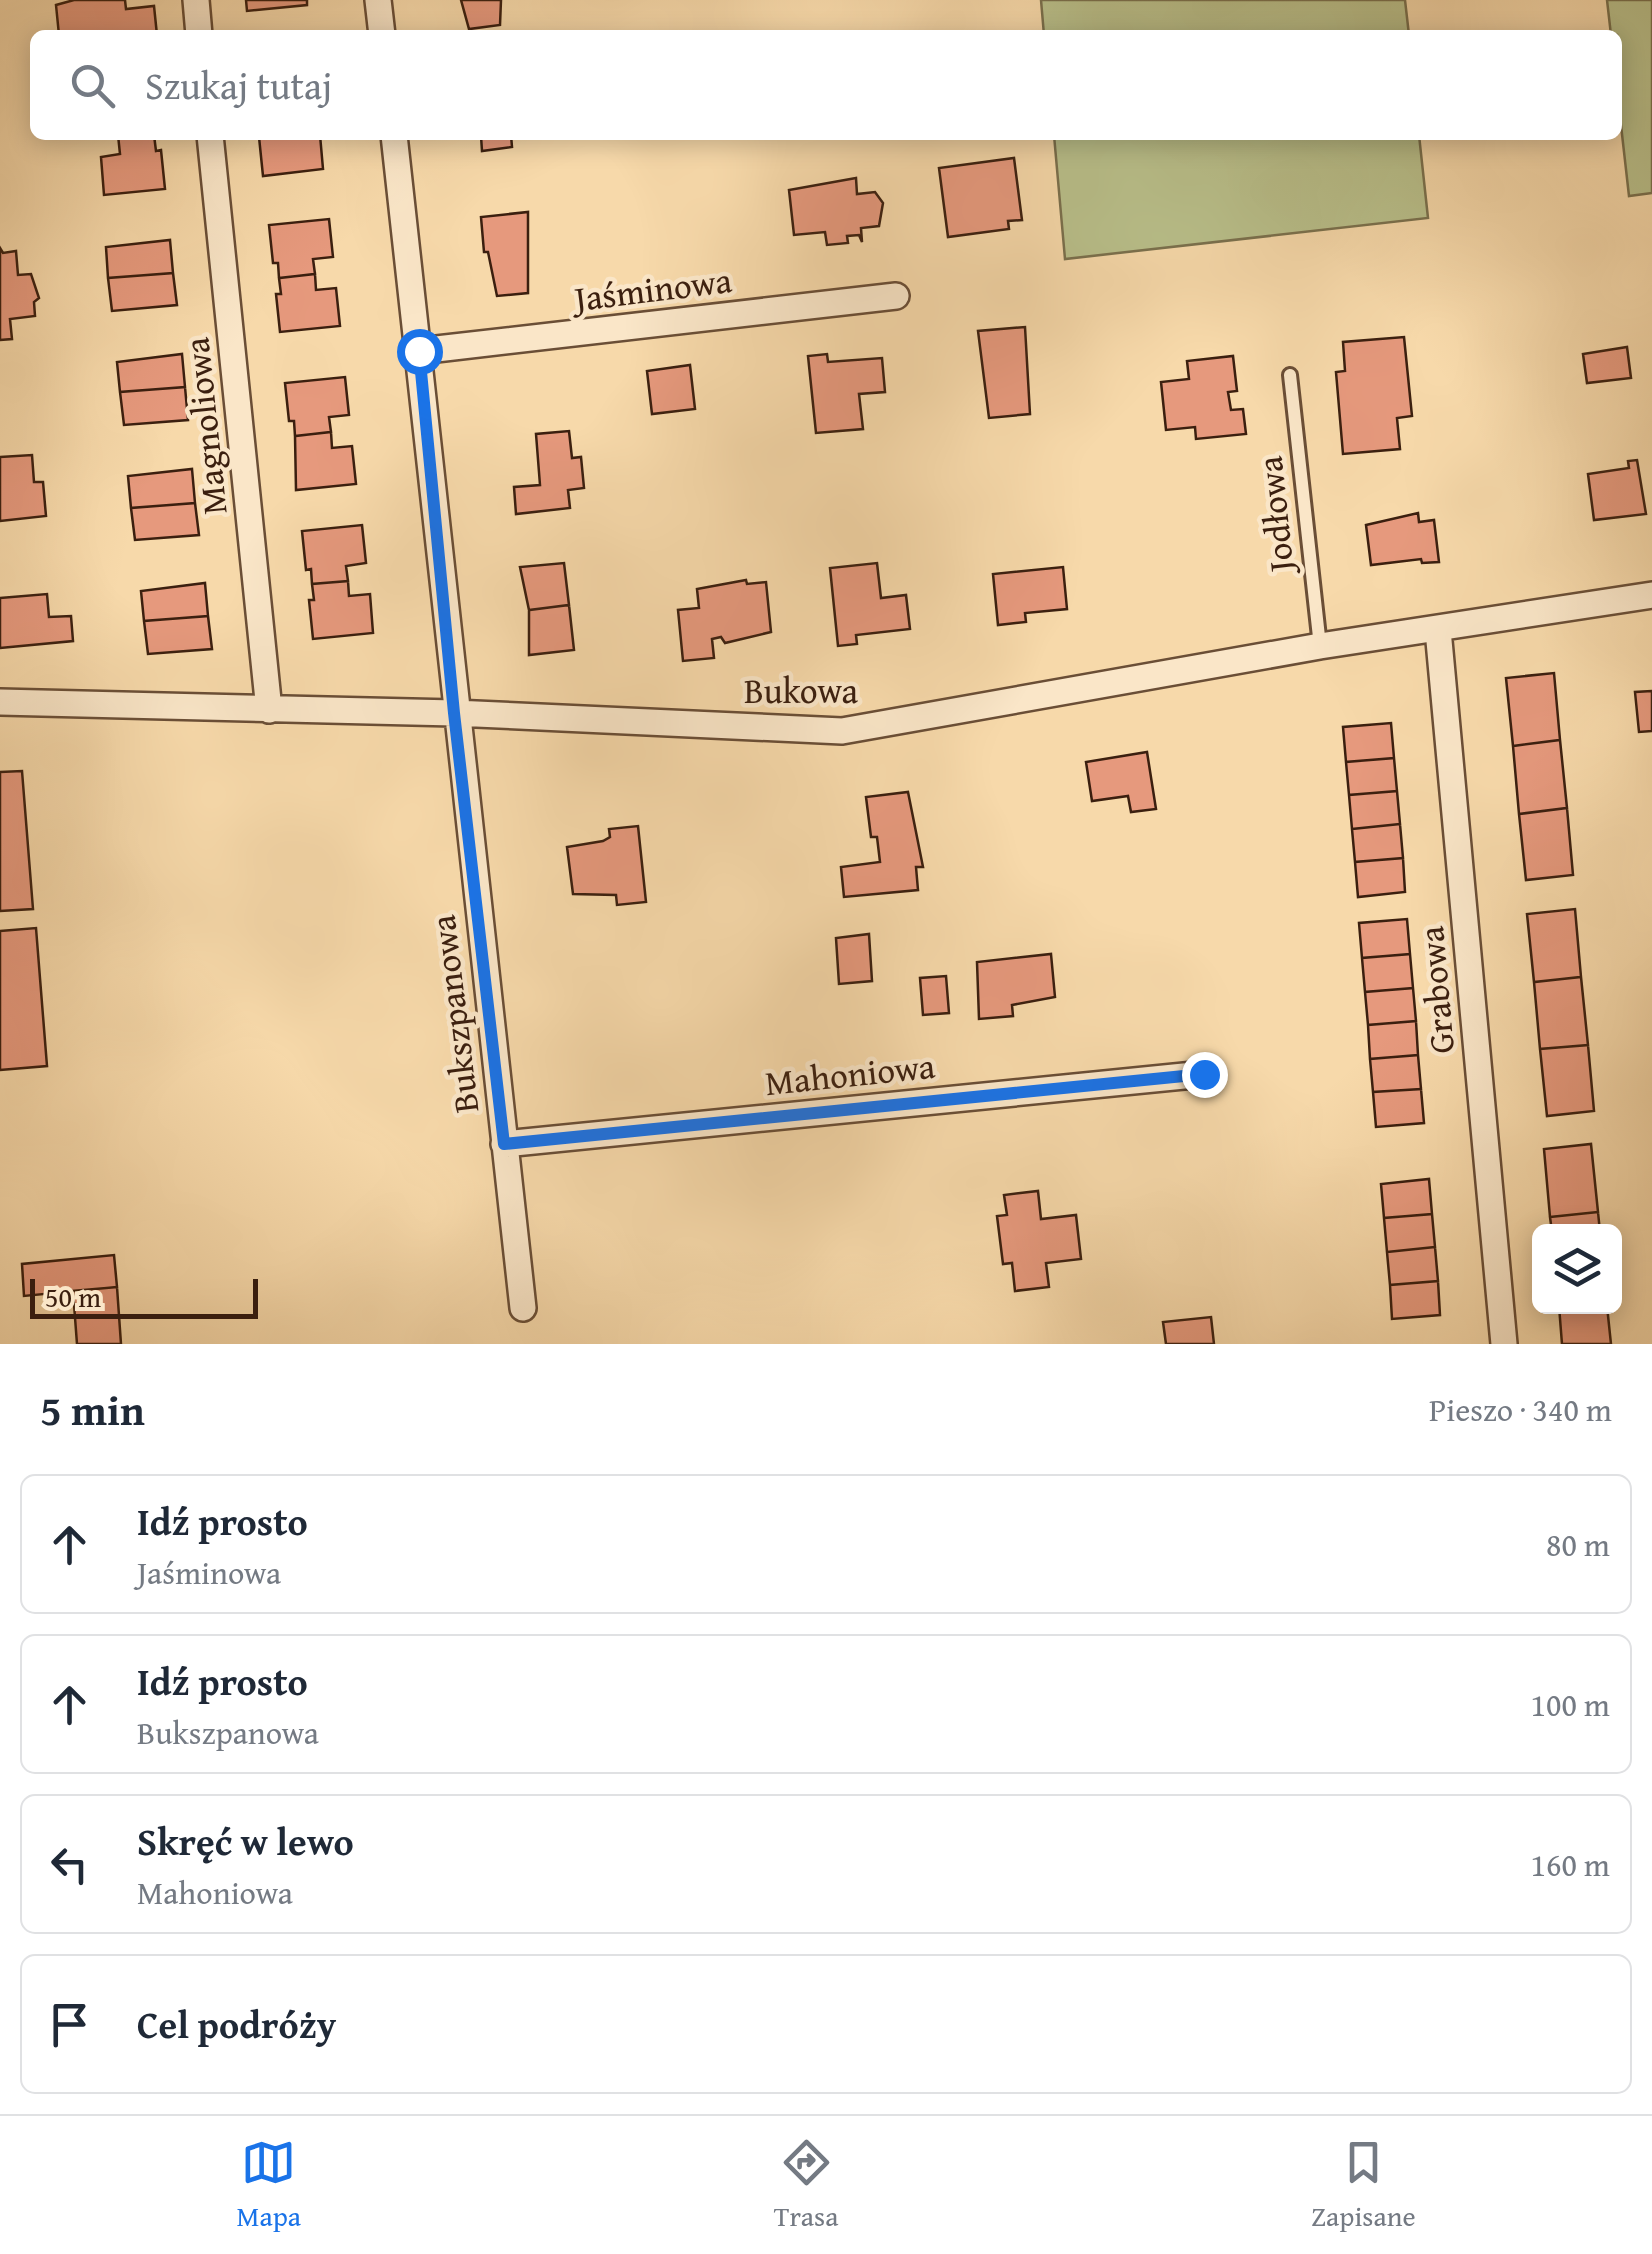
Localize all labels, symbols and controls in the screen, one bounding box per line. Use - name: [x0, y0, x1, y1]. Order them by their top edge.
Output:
- search box: [30, 30, 1622, 140]
- text: Szukaj tutaj: [145, 57, 332, 113]
- icon: search: [65, 58, 120, 113]
- street label: Jaśminowa: [568, 254, 735, 324]
- route start: [397, 329, 443, 375]
- street label: Magnoliowa: [170, 334, 240, 517]
- street label: Jodłowa: [1244, 453, 1307, 578]
- street label: Bukowa: [744, 665, 858, 716]
- street label: Bukszpanowa: [417, 912, 491, 1116]
- street label: Grabowa: [1405, 924, 1467, 1056]
- street label: Mahoniowa: [763, 1040, 938, 1108]
- route end: [1182, 1052, 1228, 1098]
- map controls: [1532, 1224, 1622, 1314]
- button: layers: [1532, 1224, 1622, 1314]
- scale bar: [30, 1274, 258, 1318]
- text: 50 m: [45, 1276, 101, 1317]
- text: 5 min: [40, 1379, 145, 1440]
- text: Pieszo · 340 m: [1429, 1386, 1612, 1433]
- text: Idź prosto: [137, 1493, 308, 1549]
- icon: ahead: [42, 1517, 97, 1572]
- text: 80 m: [1546, 1521, 1610, 1568]
- text: Jaśminowa: [137, 1549, 281, 1596]
- text: Idź prosto: [137, 1653, 308, 1709]
- icon: ahead: [42, 1677, 97, 1732]
- text: 100 m: [1531, 1681, 1610, 1728]
- text: Bukszpanowa: [137, 1709, 319, 1756]
- text: Skręć w lewo: [137, 1813, 354, 1869]
- icon: left: [42, 1837, 97, 1892]
- text: 160 m: [1531, 1841, 1610, 1888]
- text: Mahoniowa: [137, 1869, 293, 1916]
- text: Cel podróży: [137, 1996, 336, 2052]
- icon: arrive: [42, 1997, 97, 2052]
- tab: Mapa: [236, 2135, 301, 2236]
- tab: Trasa: [774, 2135, 838, 2236]
- tab: Zapisane: [1311, 2135, 1416, 2236]

